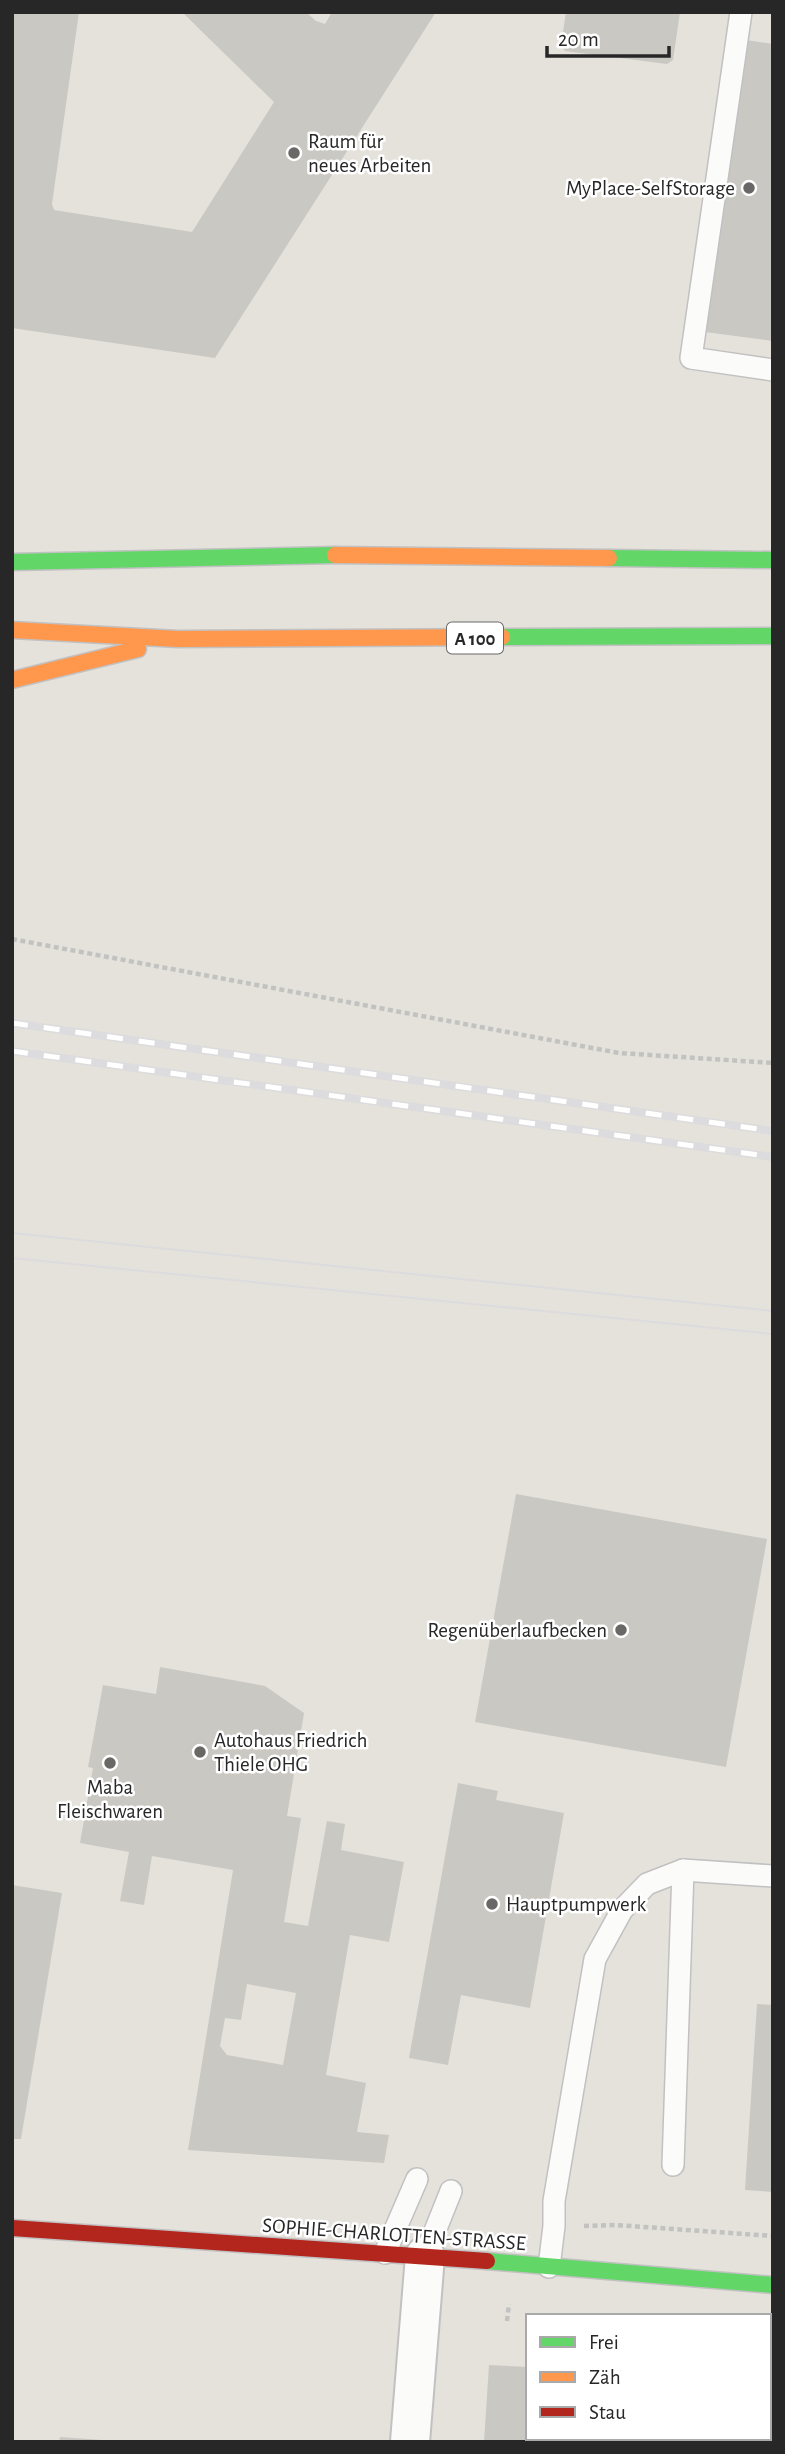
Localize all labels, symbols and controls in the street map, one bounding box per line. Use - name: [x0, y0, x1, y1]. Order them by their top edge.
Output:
- scale bar: [547, 14, 670, 58]
- text: 20 m: [558, 29, 599, 50]
- place label: Raum für neues Arbeiten: [308, 131, 431, 176]
- marker: Raum für neues Arbeiten: [286, 145, 302, 161]
- place label: MyPlace-SelfStorage: [566, 178, 735, 199]
- marker: MyPlace-SelfStorage: [741, 180, 757, 196]
- road number: A 100: [447, 622, 503, 653]
- place label: Regenüberlaufbecken: [427, 1620, 607, 1641]
- marker: Regenüberlaufbecken: [613, 1622, 629, 1638]
- place label: Autohaus Friedrich Thiele OHG: [214, 1730, 367, 1775]
- marker: Autohaus Friedrich Thiele OHG: [192, 1744, 208, 1760]
- marker: Maba Fleischwaren: [102, 1755, 118, 1771]
- place label: Maba Fleischwaren: [57, 1777, 163, 1822]
- place label: Hauptpumpwerk: [506, 1894, 646, 1915]
- marker: Hauptpumpwerk: [484, 1896, 500, 1912]
- street label: SOPHIE-CHARLOTTEN-STRASSE: [261, 2215, 526, 2254]
- legend: [526, 2314, 771, 2440]
- text: Frei: [589, 2332, 619, 2353]
- text: Zäh: [589, 2367, 621, 2388]
- text: Stau: [589, 2402, 626, 2423]

